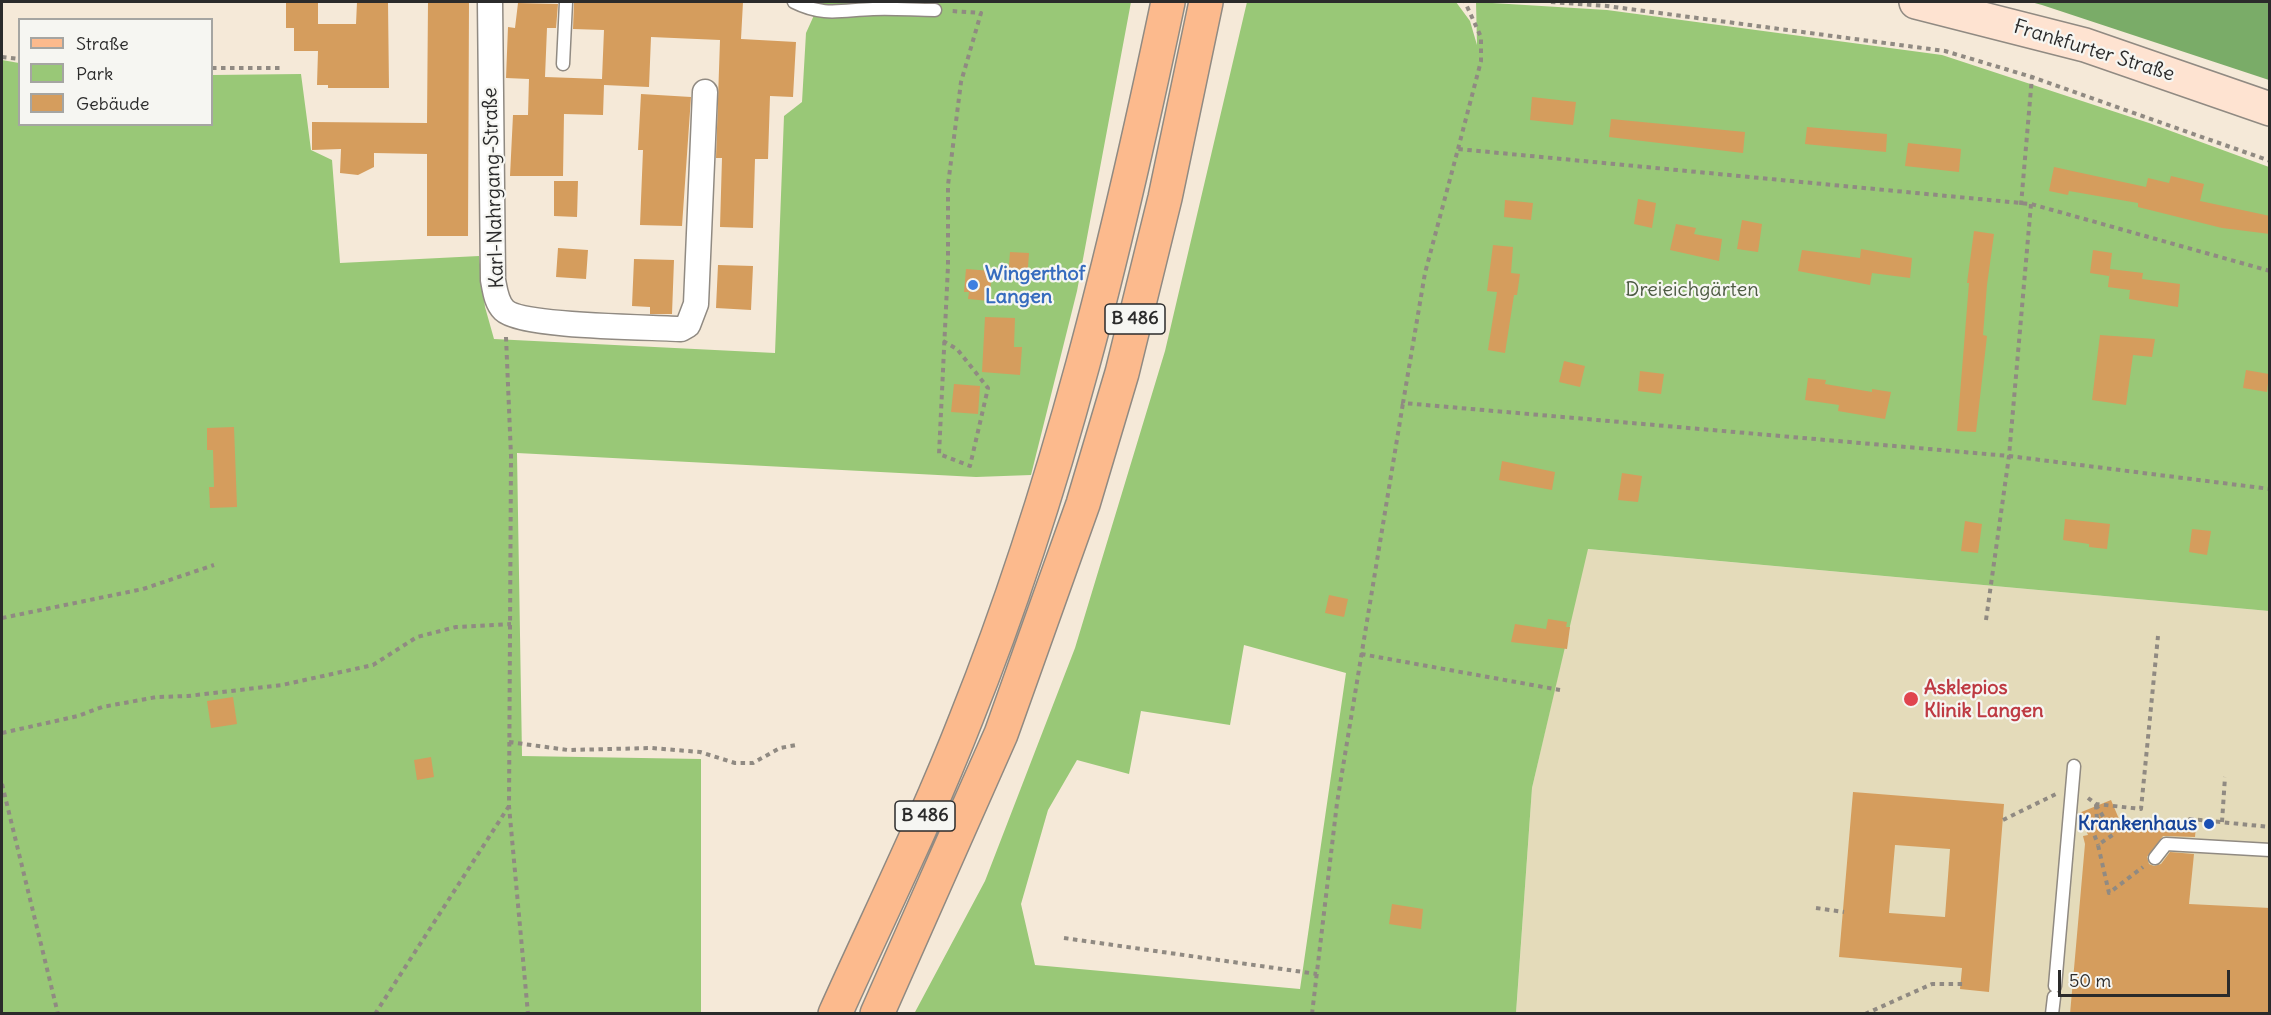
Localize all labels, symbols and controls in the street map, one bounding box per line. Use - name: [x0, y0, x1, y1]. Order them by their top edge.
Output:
- street label: Frankfurter Straße: [2011, 15, 2177, 87]
- legend: [18, 18, 213, 126]
- text: Straße: [76, 32, 129, 55]
- text: Park: [76, 62, 113, 85]
- street label: Karl-Nahrgang-Straße: [478, 87, 510, 289]
- text: Gebäude: [76, 92, 149, 115]
- place label: Wingerthof Langen: [985, 262, 1085, 309]
- marker: Wingerthof Langen: [966, 278, 980, 292]
- park label: Dreieichgärten: [1625, 278, 1759, 302]
- road number: B 486: [1105, 304, 1165, 334]
- place label: Asklepios Klinik Langen: [1924, 676, 2044, 723]
- marker: Asklepios Klinik Langen: [1902, 690, 1920, 708]
- road number: B 486: [895, 801, 955, 831]
- place label: Krankenhaus: [2078, 812, 2197, 836]
- marker: Krankenhaus: [2202, 817, 2216, 831]
- scale bar: [2061, 958, 2234, 996]
- text: 50 m: [2069, 969, 2111, 992]

